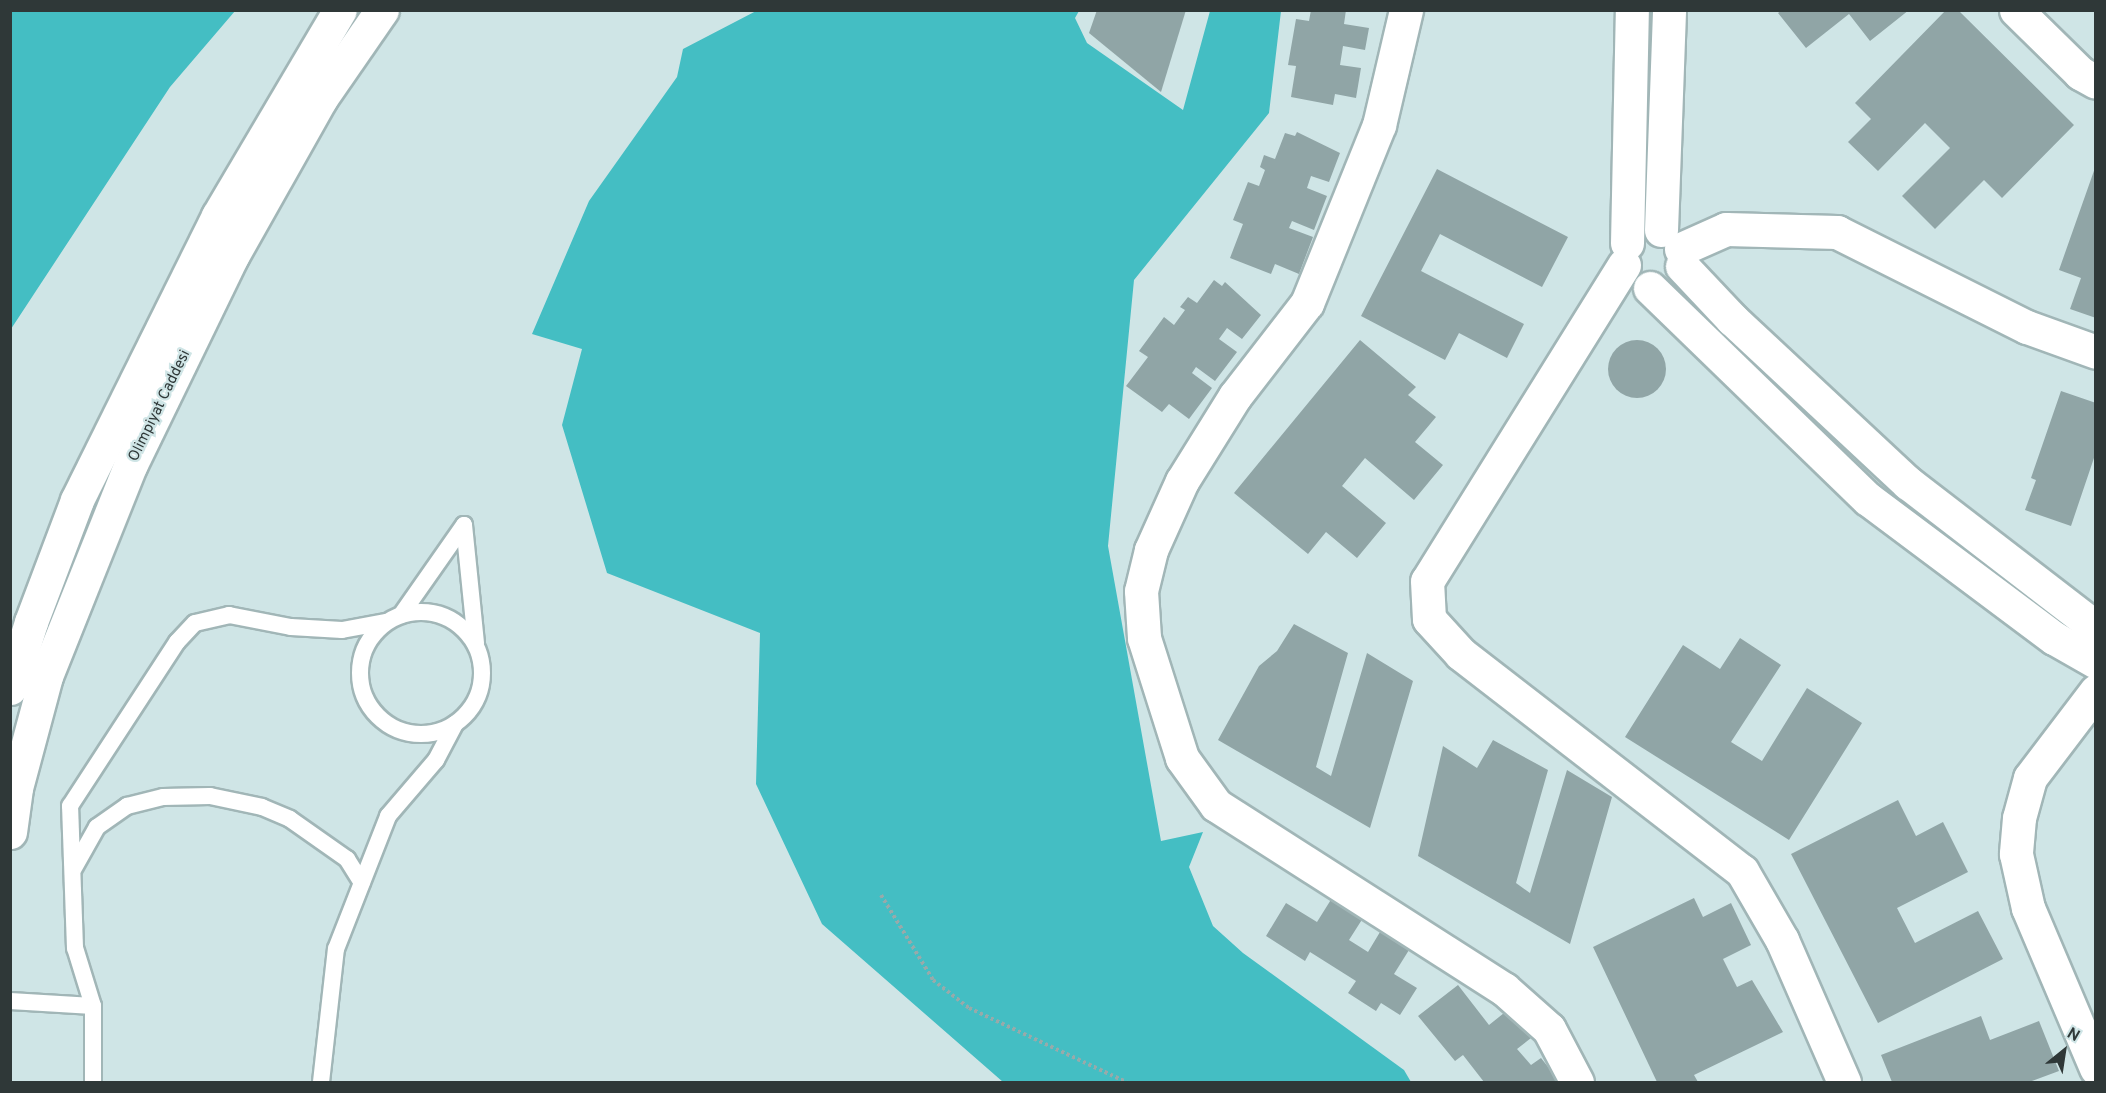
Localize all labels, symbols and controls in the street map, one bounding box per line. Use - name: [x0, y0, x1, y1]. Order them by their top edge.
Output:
- street label: Olimpiyat Caddesi: [125, 347, 195, 465]
- north arrow: [2034, 1021, 2094, 1081]
- text: N: [2063, 1024, 2083, 1047]

